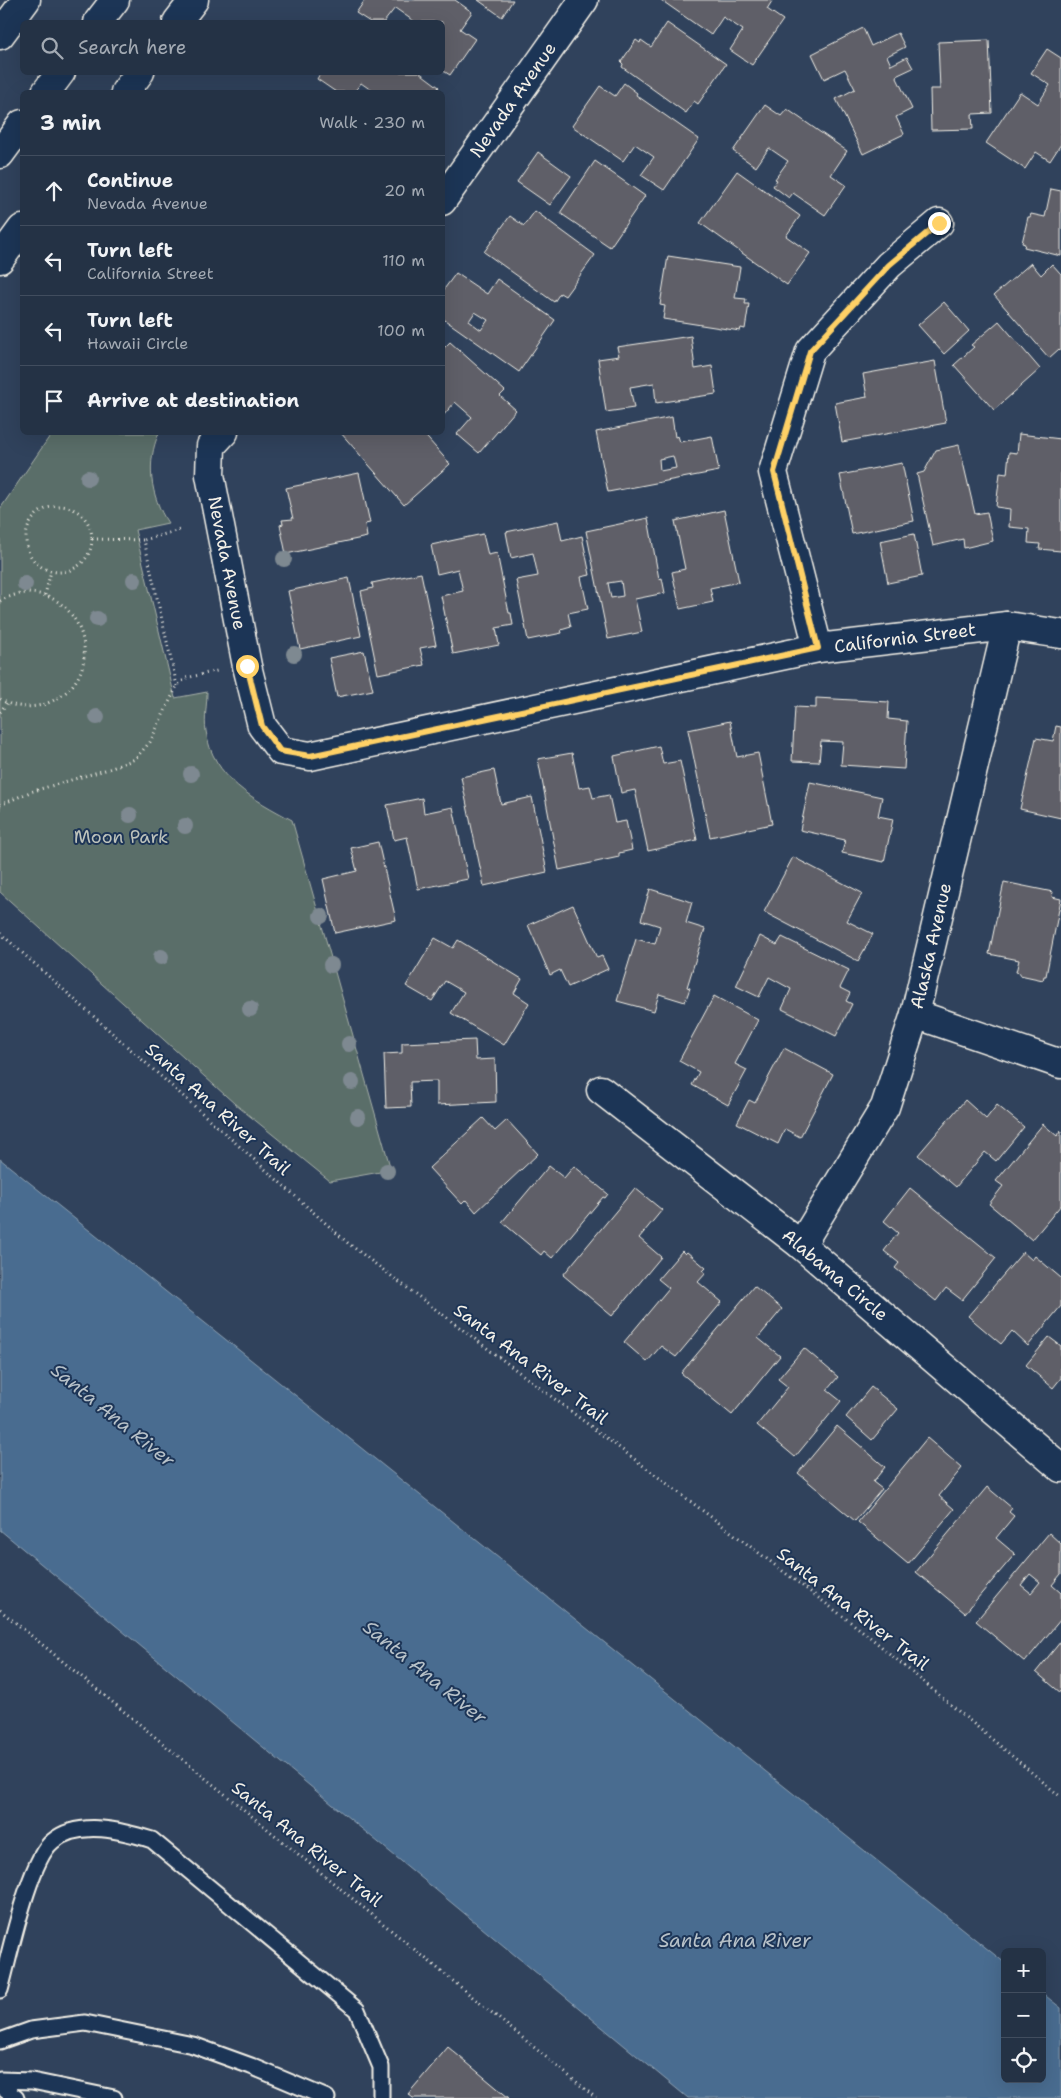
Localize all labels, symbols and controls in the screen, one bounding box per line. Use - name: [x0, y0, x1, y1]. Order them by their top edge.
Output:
- search box: [20, 20, 445, 75]
- icon: search: [38, 34, 66, 62]
- text: Search here: [78, 35, 187, 60]
- street label: Nevada Avenue: [464, 37, 562, 163]
- text: 3 min: [40, 109, 101, 137]
- text: Walk · 230 m: [319, 112, 425, 133]
- text: Continue: [87, 168, 173, 193]
- icon: ahead: [40, 177, 68, 205]
- text: 20 m: [384, 180, 425, 201]
- text: Nevada Avenue: [87, 193, 208, 214]
- route end: [928, 212, 951, 235]
- text: Turn left: [87, 238, 173, 263]
- icon: left: [40, 247, 68, 275]
- text: 110 m: [382, 250, 425, 271]
- text: California Street: [87, 263, 214, 284]
- text: Turn left: [87, 308, 173, 333]
- icon: left: [40, 317, 68, 345]
- text: 100 m: [377, 320, 425, 341]
- text: Hawaii Circle: [87, 333, 188, 354]
- icon: arrive: [40, 387, 68, 415]
- text: Arrive at destination: [87, 388, 299, 413]
- street label: Nevada Avenue: [202, 494, 252, 632]
- street label: California Street: [833, 617, 977, 659]
- route start: [236, 655, 259, 678]
- park label: Moon Park: [74, 825, 168, 849]
- street label: Alaska Avenue: [905, 881, 957, 1011]
- street label: Santa Ana River Trail: [140, 1037, 296, 1181]
- street label: Alabama Circle: [777, 1224, 893, 1326]
- street label: Santa Ana River Trail: [449, 1298, 613, 1430]
- water label: Santa Ana River: [46, 1357, 181, 1473]
- street label: Santa Ana River Trail: [772, 1542, 935, 1676]
- water label: Santa Ana River: [358, 1614, 493, 1730]
- street label: Santa Ana River Trail: [227, 1776, 388, 1913]
- water label: Santa Ana River: [659, 1928, 812, 1953]
- map controls: [1001, 1948, 1046, 2083]
- button: +: [1001, 1948, 1046, 1993]
- button: −: [1001, 1993, 1046, 2038]
- button: locate: [1001, 2038, 1046, 2083]

